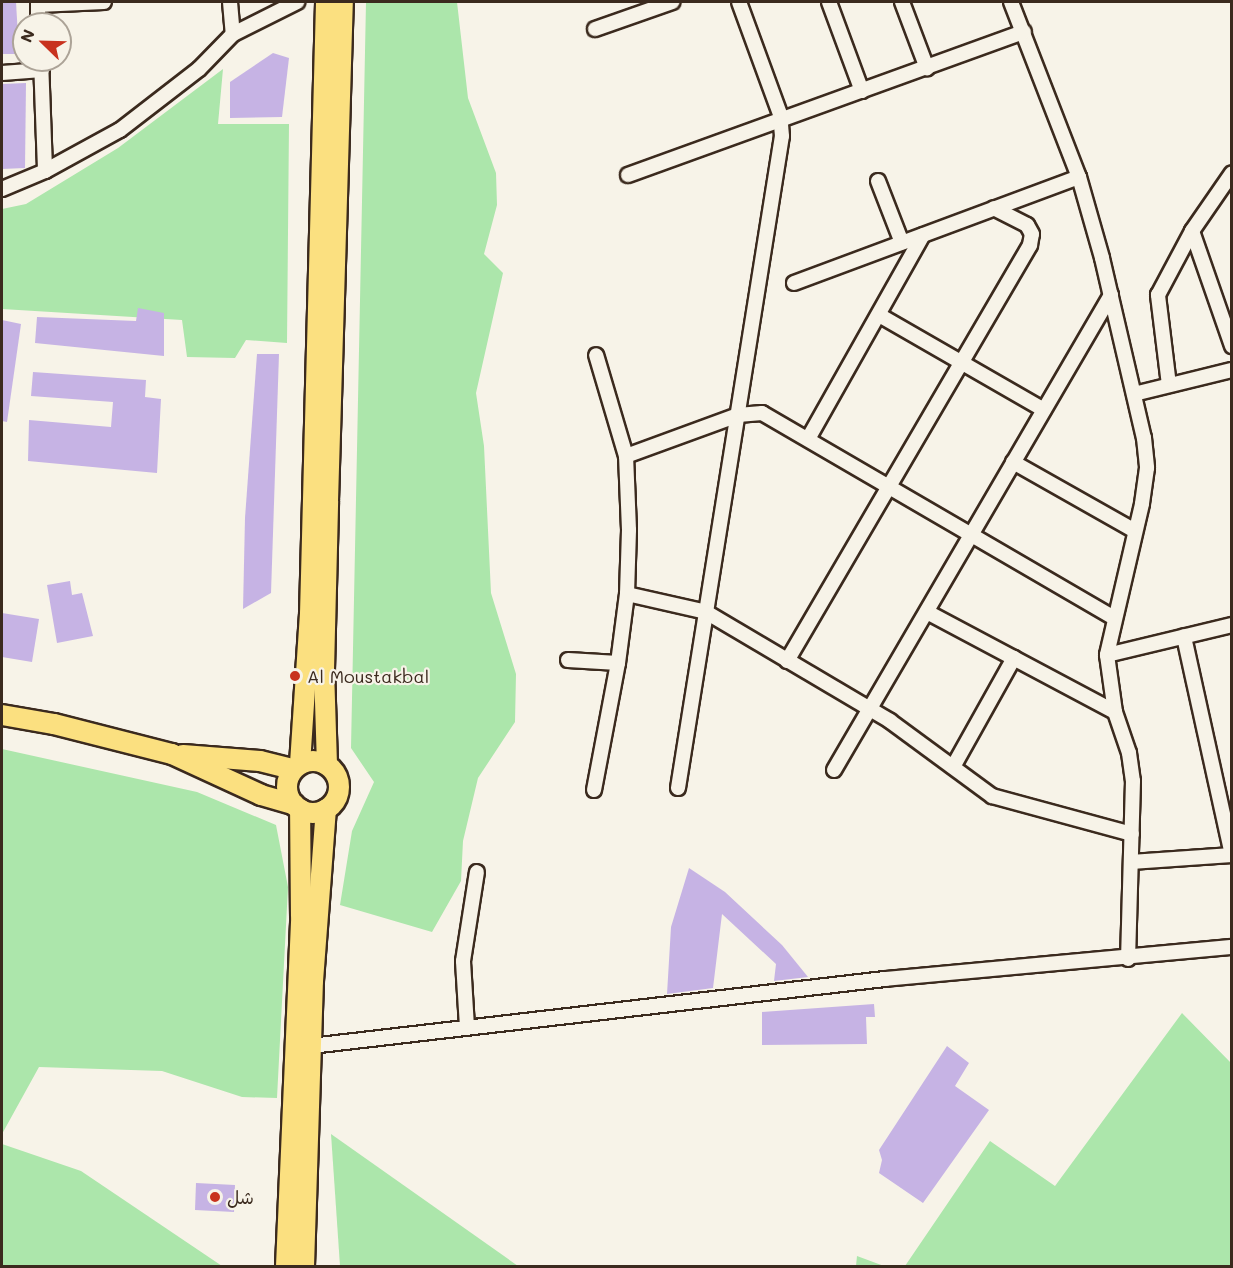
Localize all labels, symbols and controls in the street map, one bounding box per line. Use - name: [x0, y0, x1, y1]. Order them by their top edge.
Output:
- north arrow: [12, 12, 72, 72]
- text: N: [15, 26, 39, 45]
- place label: Al Moustakbal: [307, 665, 429, 687]
- marker: Al Moustakbal: [288, 669, 302, 683]
- place label: شل: [227, 1186, 254, 1208]
- marker: شل: [208, 1190, 222, 1204]

